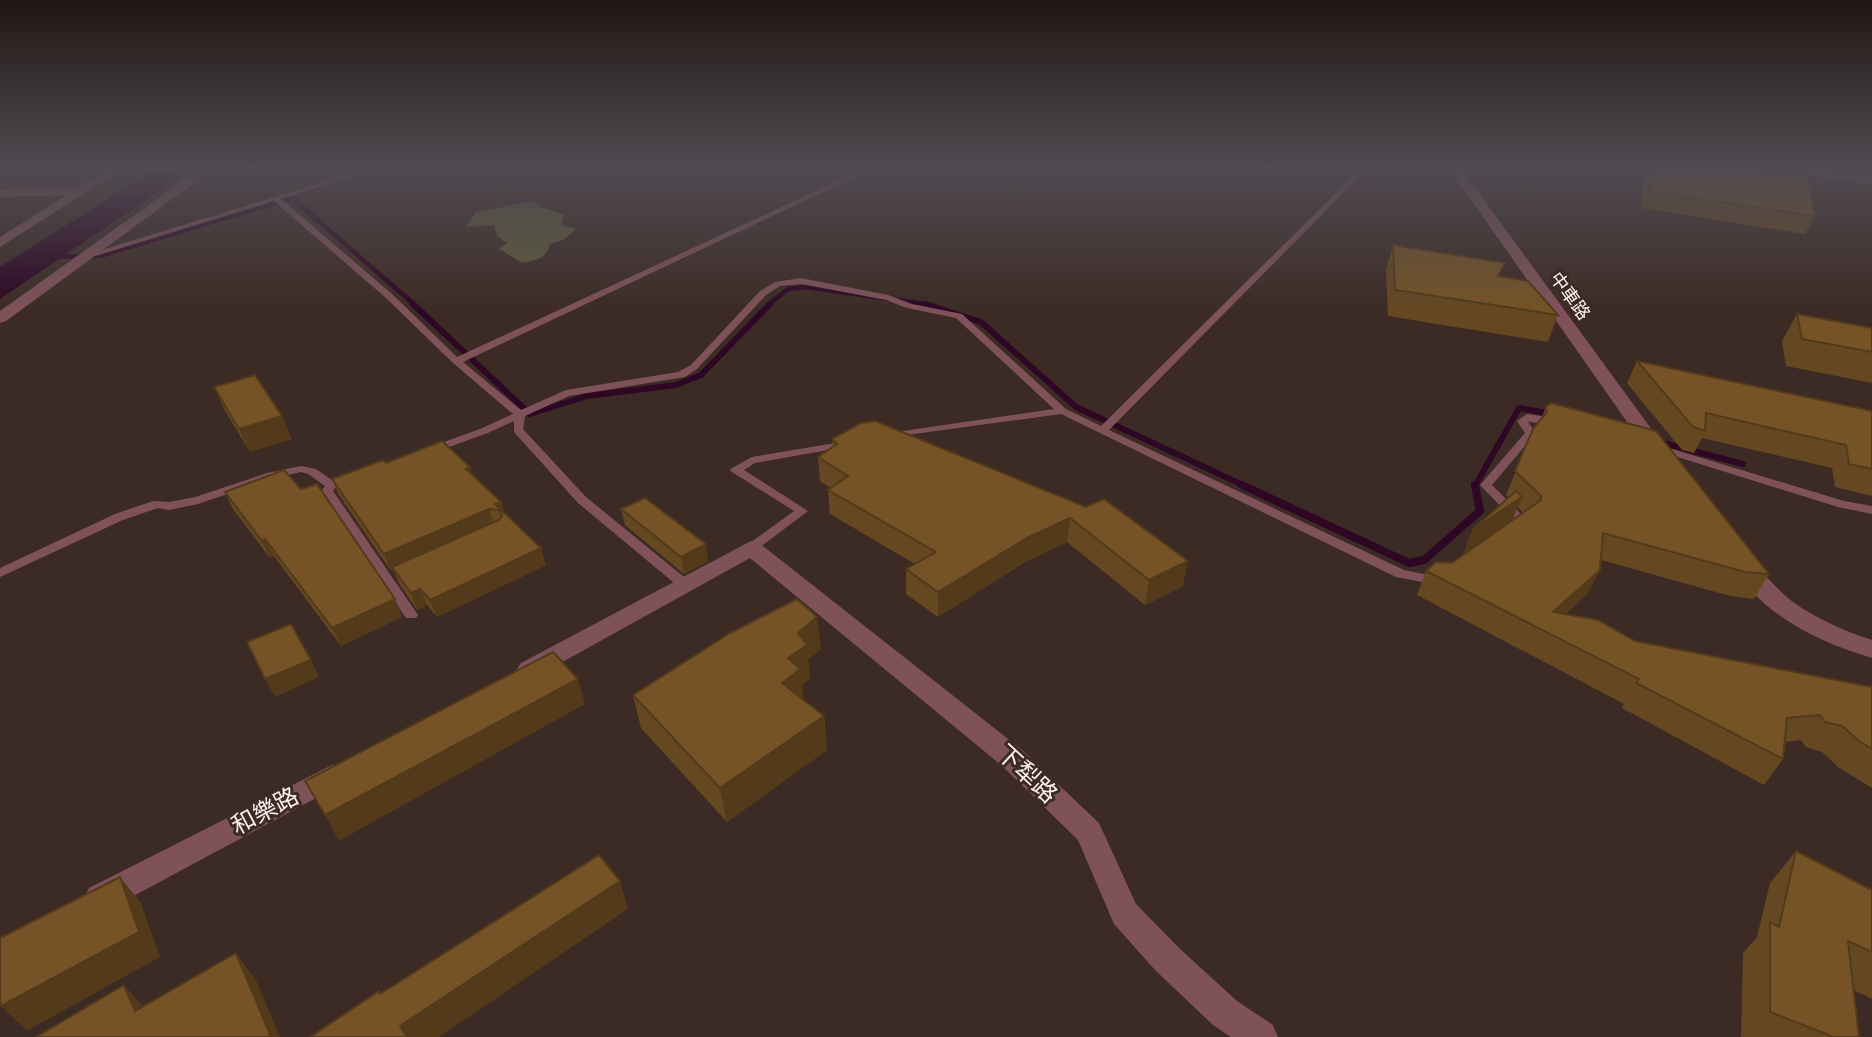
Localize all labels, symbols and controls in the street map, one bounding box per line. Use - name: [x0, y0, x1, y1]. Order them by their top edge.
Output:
- street label: 中車路: [1546, 268, 1595, 324]
- street label: 下犁路: [991, 738, 1064, 809]
- street label: 和樂路: [226, 781, 303, 840]

